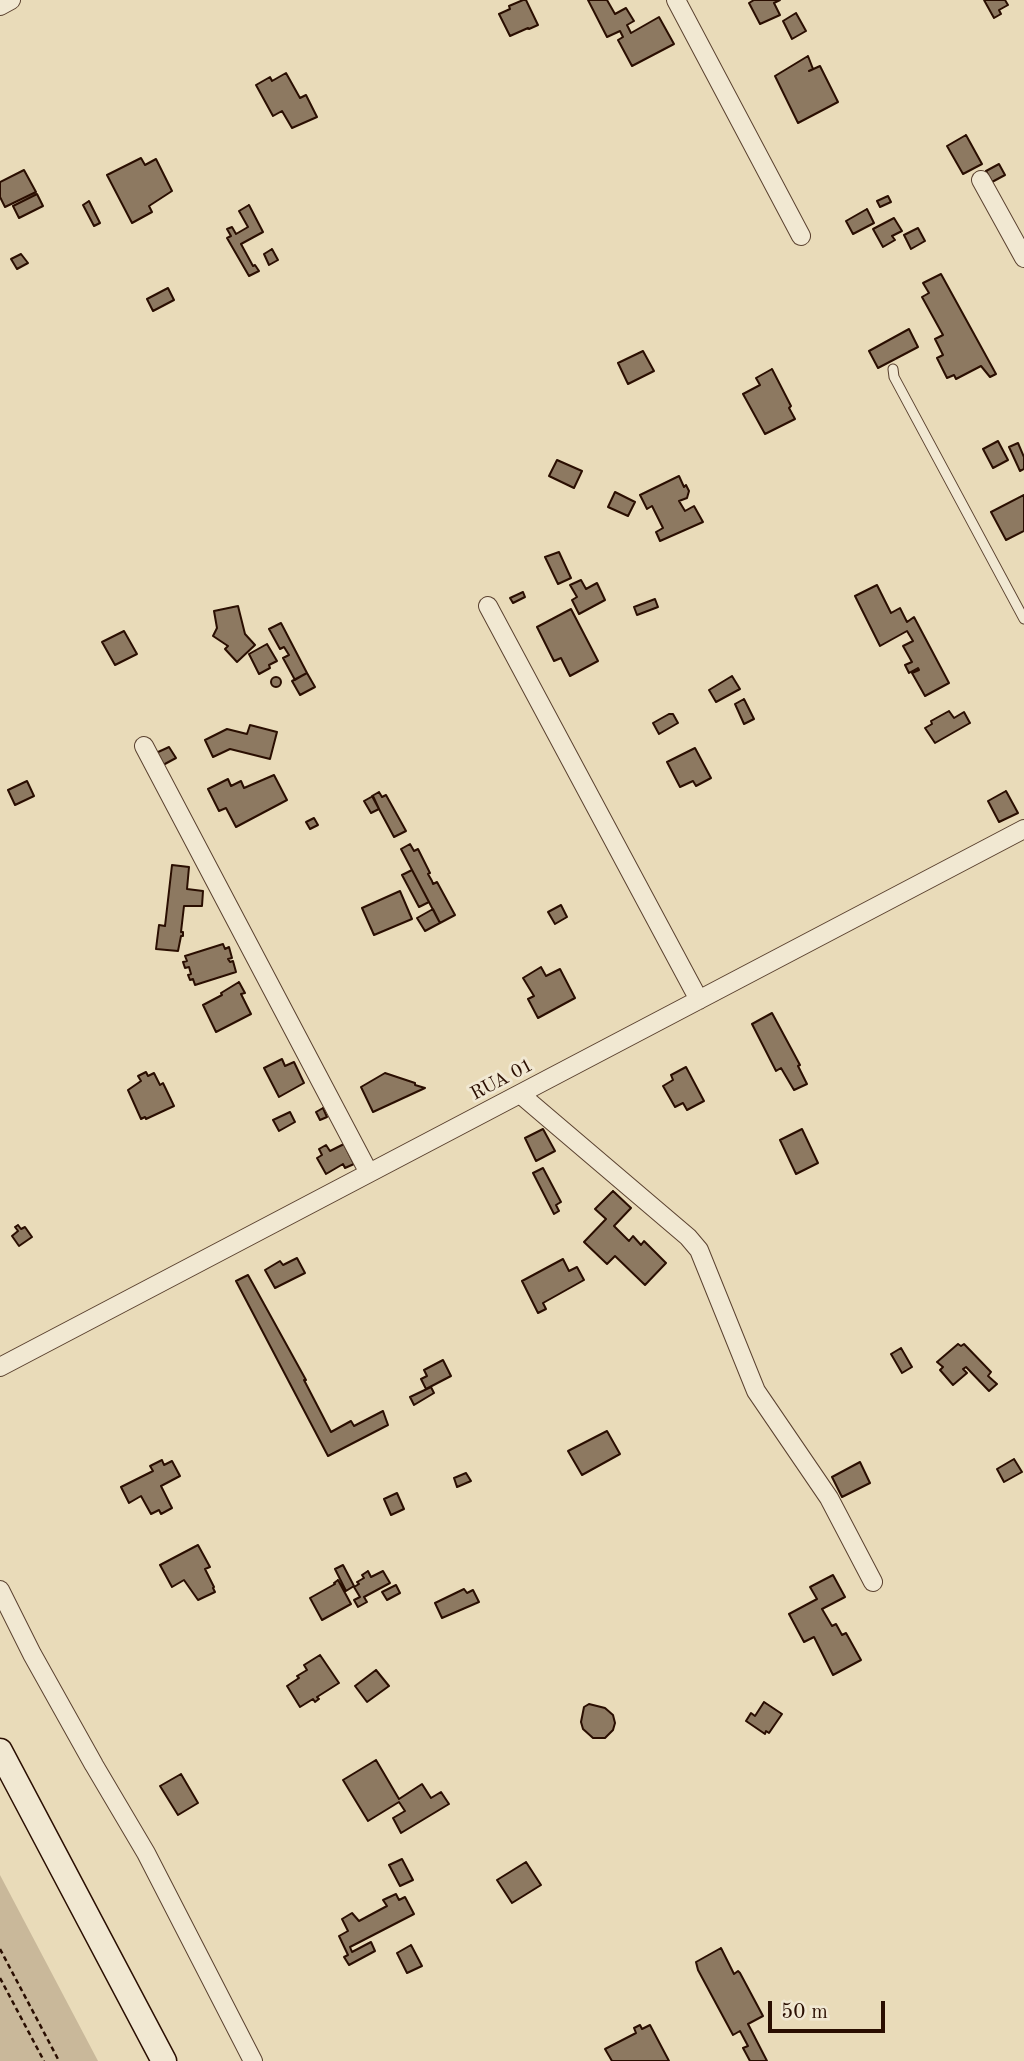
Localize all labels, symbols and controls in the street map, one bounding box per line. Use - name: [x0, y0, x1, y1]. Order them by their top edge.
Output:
- street label: RUA 01: [467, 1054, 537, 1106]
- scale bar: [772, 1988, 889, 2032]
- text: 50 m: [781, 2002, 828, 2023]

